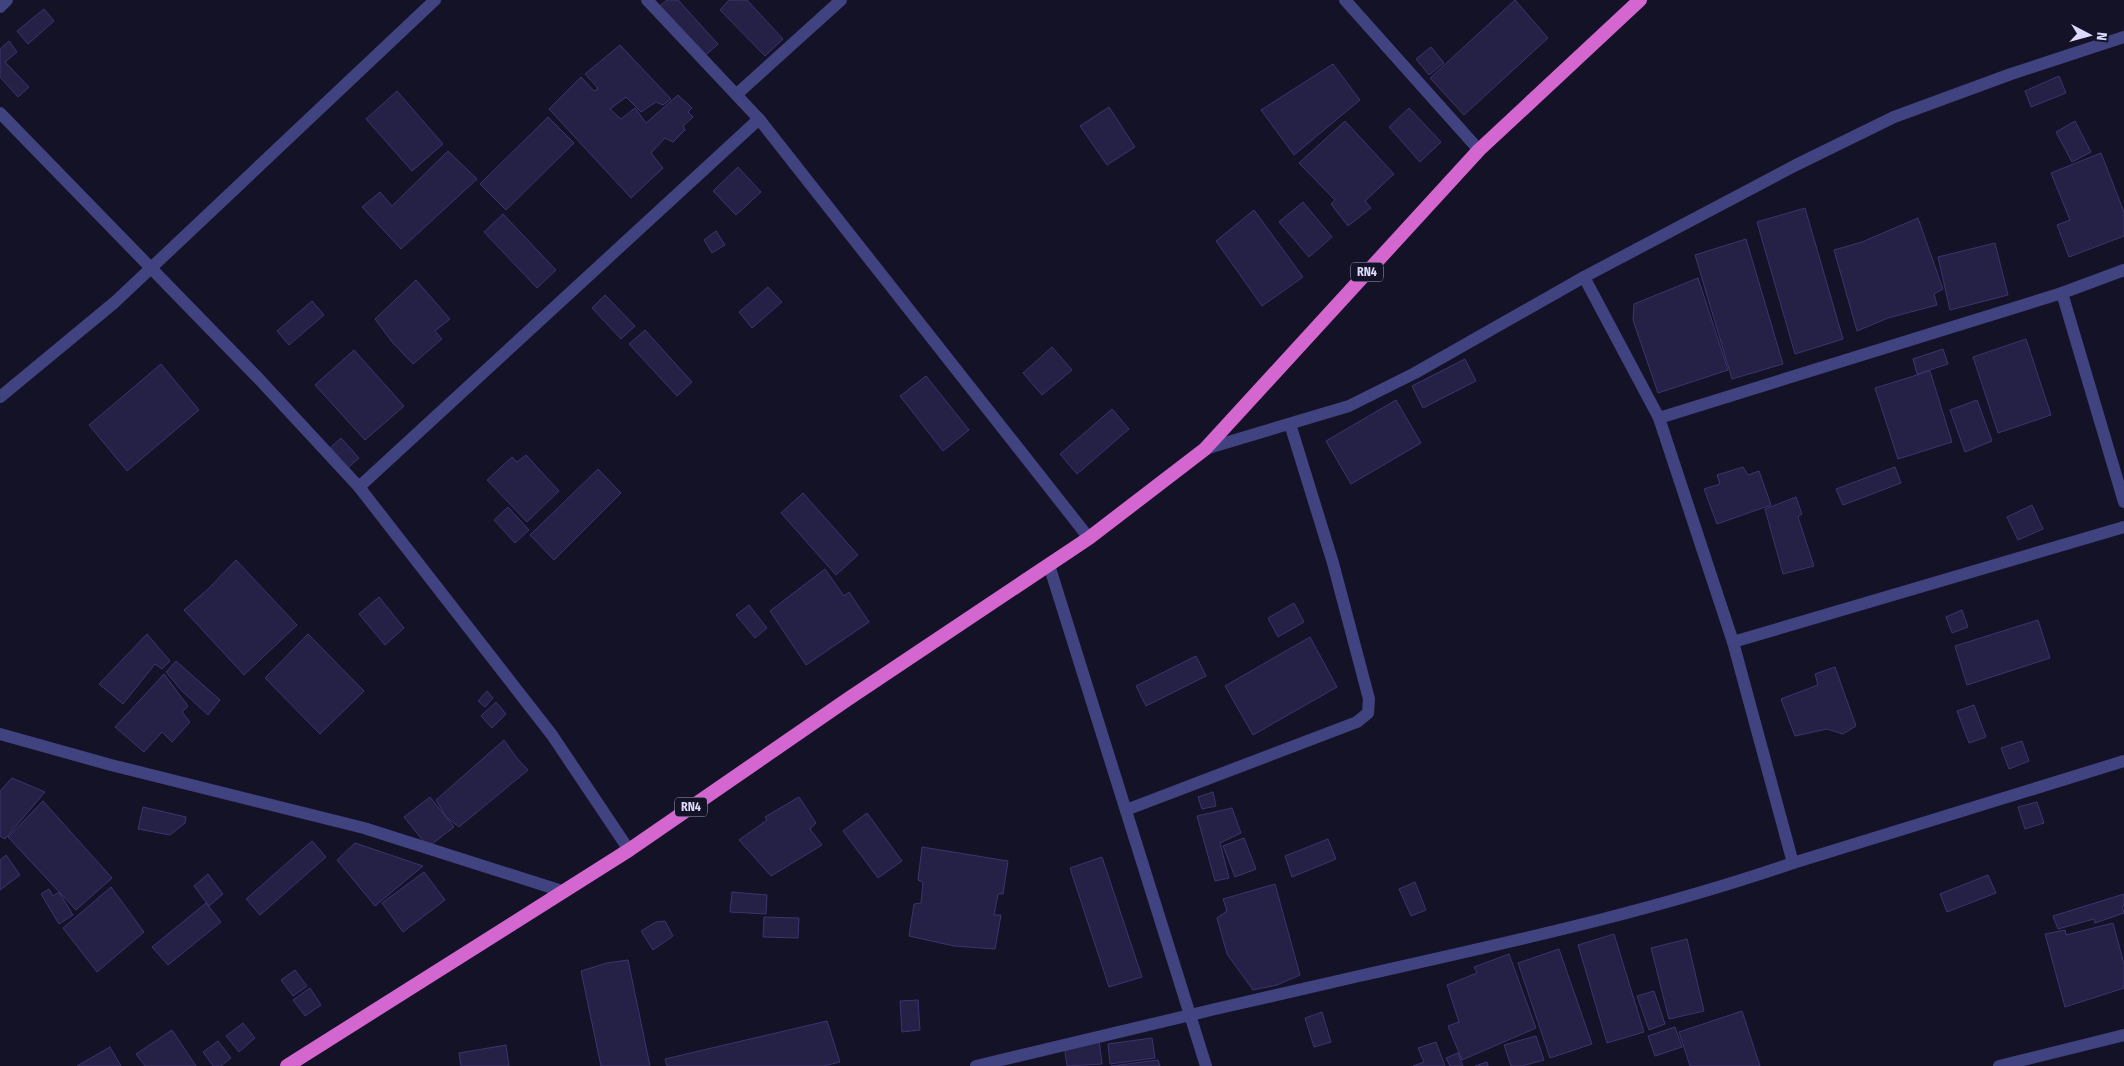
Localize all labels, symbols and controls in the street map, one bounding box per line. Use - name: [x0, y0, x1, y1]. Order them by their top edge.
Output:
- north arrow: [2064, 10, 2114, 60]
- text: N: [2093, 31, 2110, 41]
- road number: RN4: [1351, 262, 1383, 282]
- road number: RN4: [675, 798, 707, 816]

